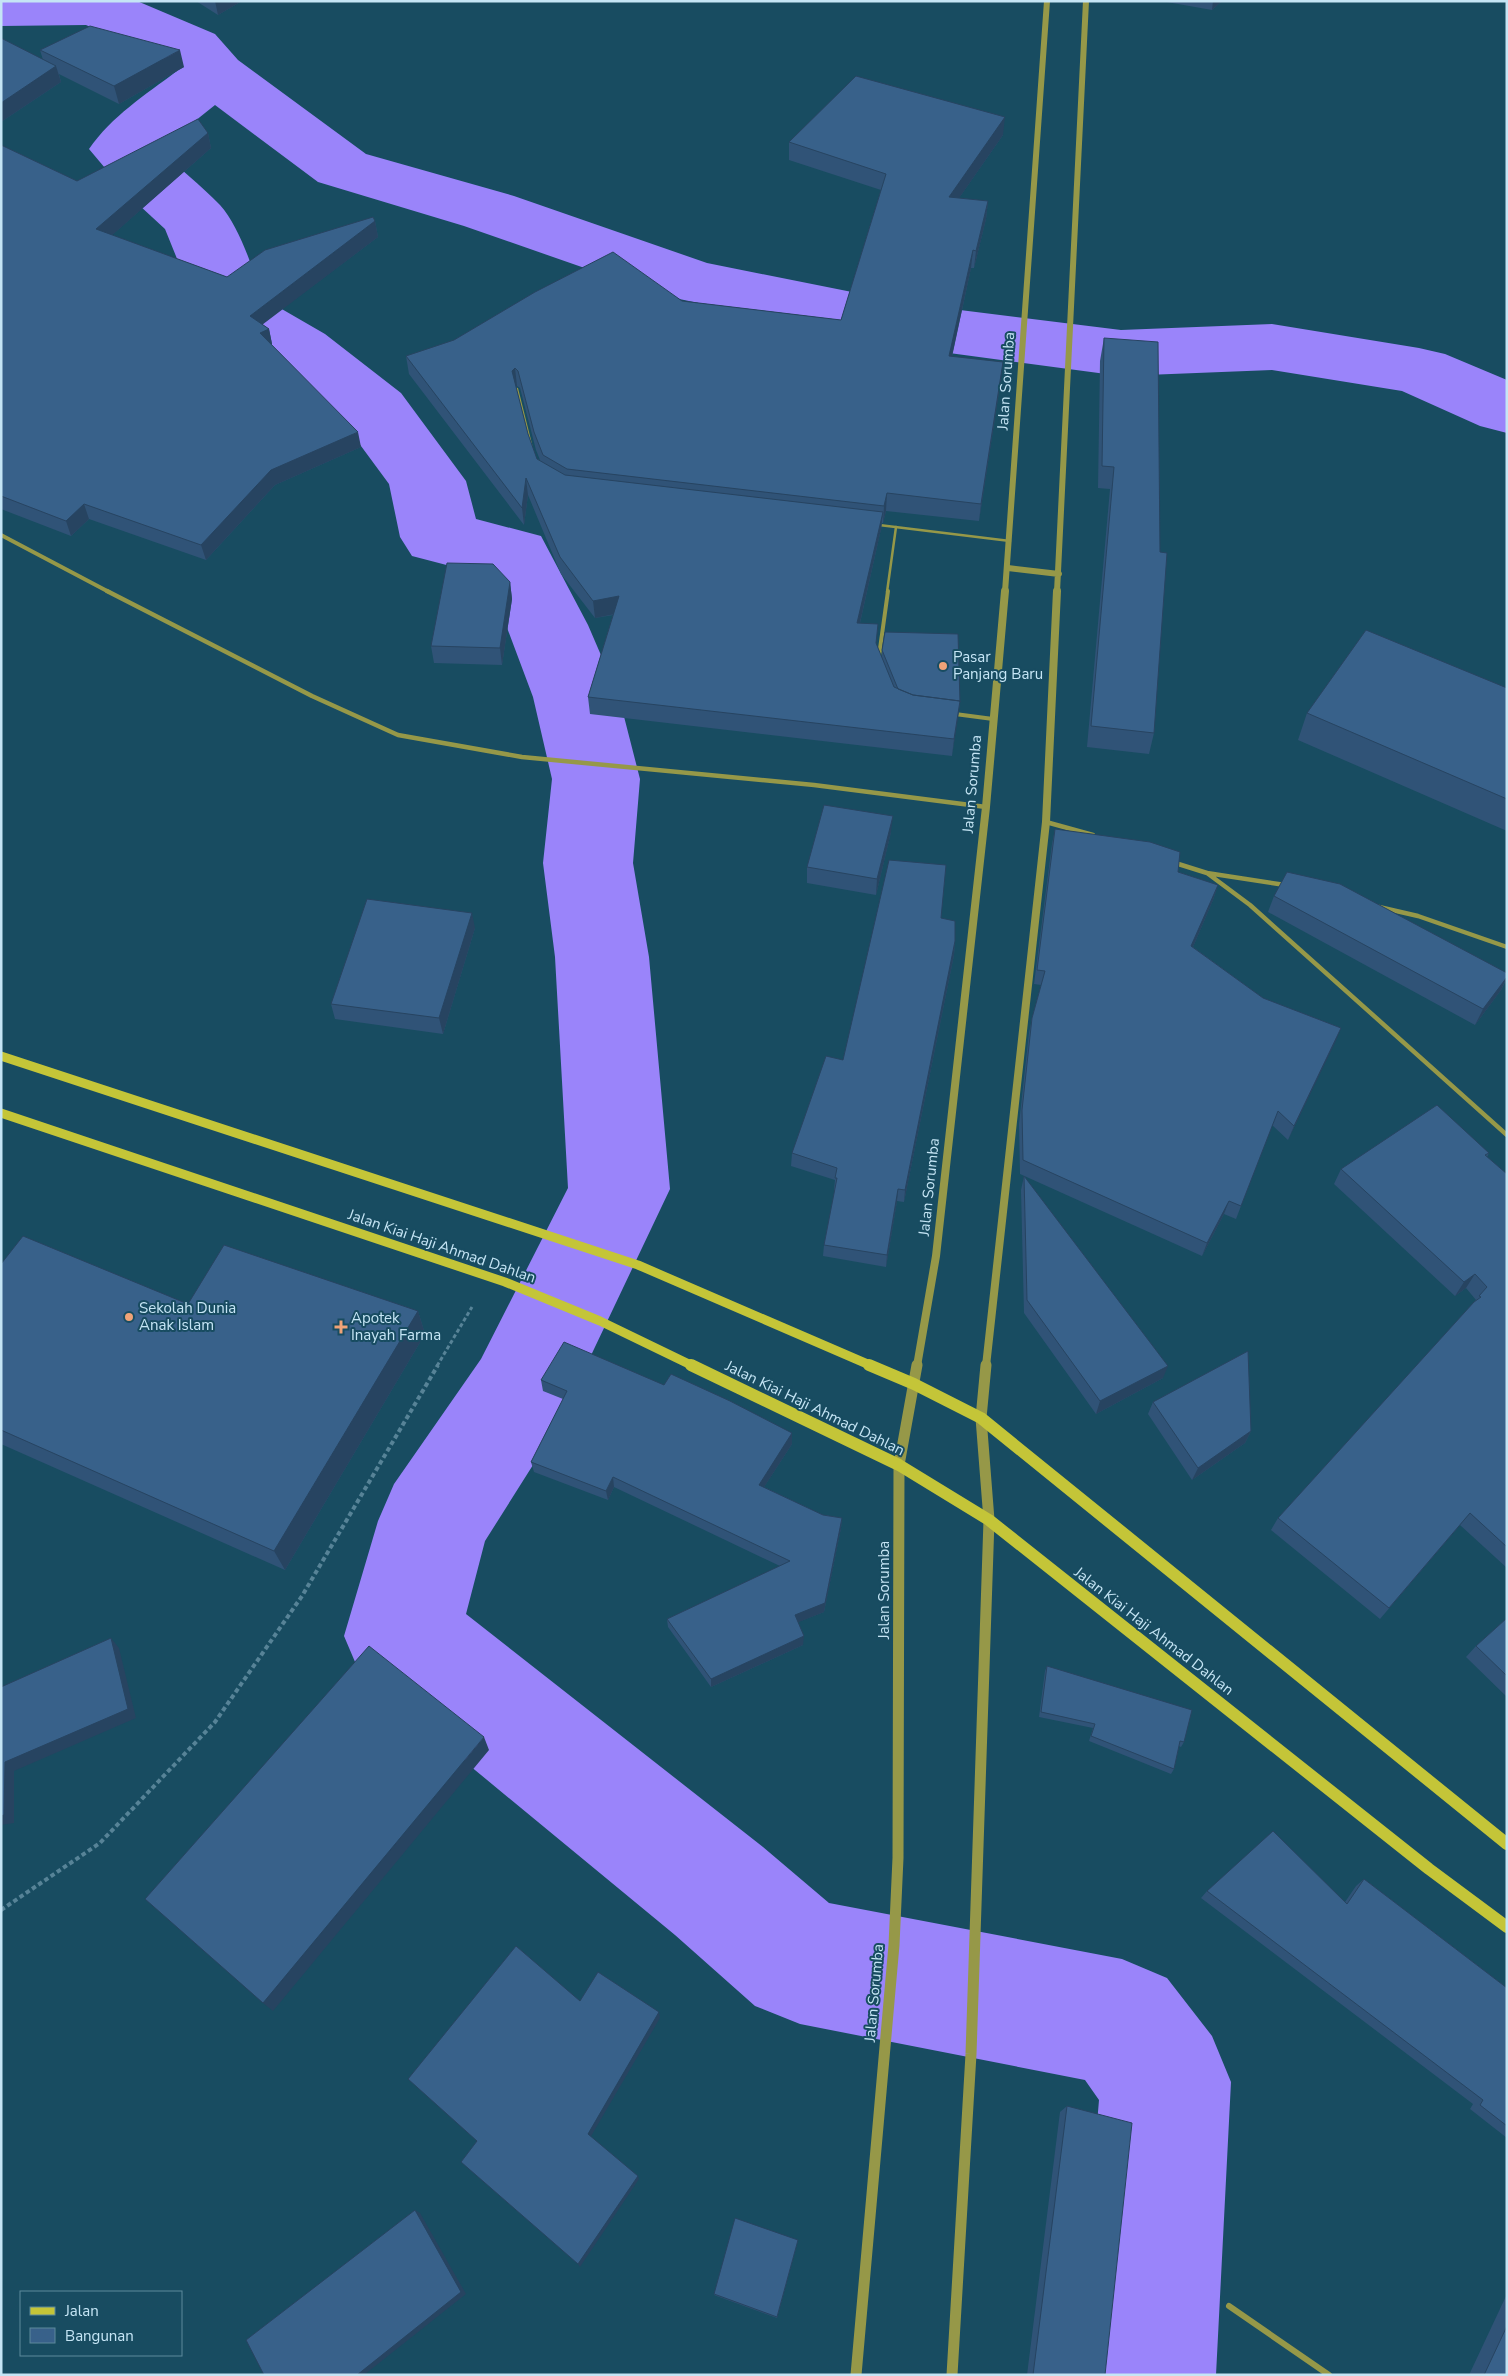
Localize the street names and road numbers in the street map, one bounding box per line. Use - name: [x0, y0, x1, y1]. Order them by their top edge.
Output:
- street label: Jalan Sorumba: [993, 331, 1019, 432]
- street label: Jalan Sorumba: [958, 734, 986, 835]
- street label: Jalan Sorumba: [914, 1137, 944, 1238]
- street label: Jalan Kiai Haji Ahmad Dahlan: [345, 1204, 539, 1288]
- street label: Jalan Kiai Haji Ahmad Dahlan: [721, 1355, 908, 1460]
- street label: Jalan Sorumba: [874, 1541, 894, 1640]
- street label: Jalan Kiai Haji Ahmad Dahlan: [1069, 1562, 1238, 1700]
- street label: Jalan Sorumba: [860, 1943, 888, 2044]

